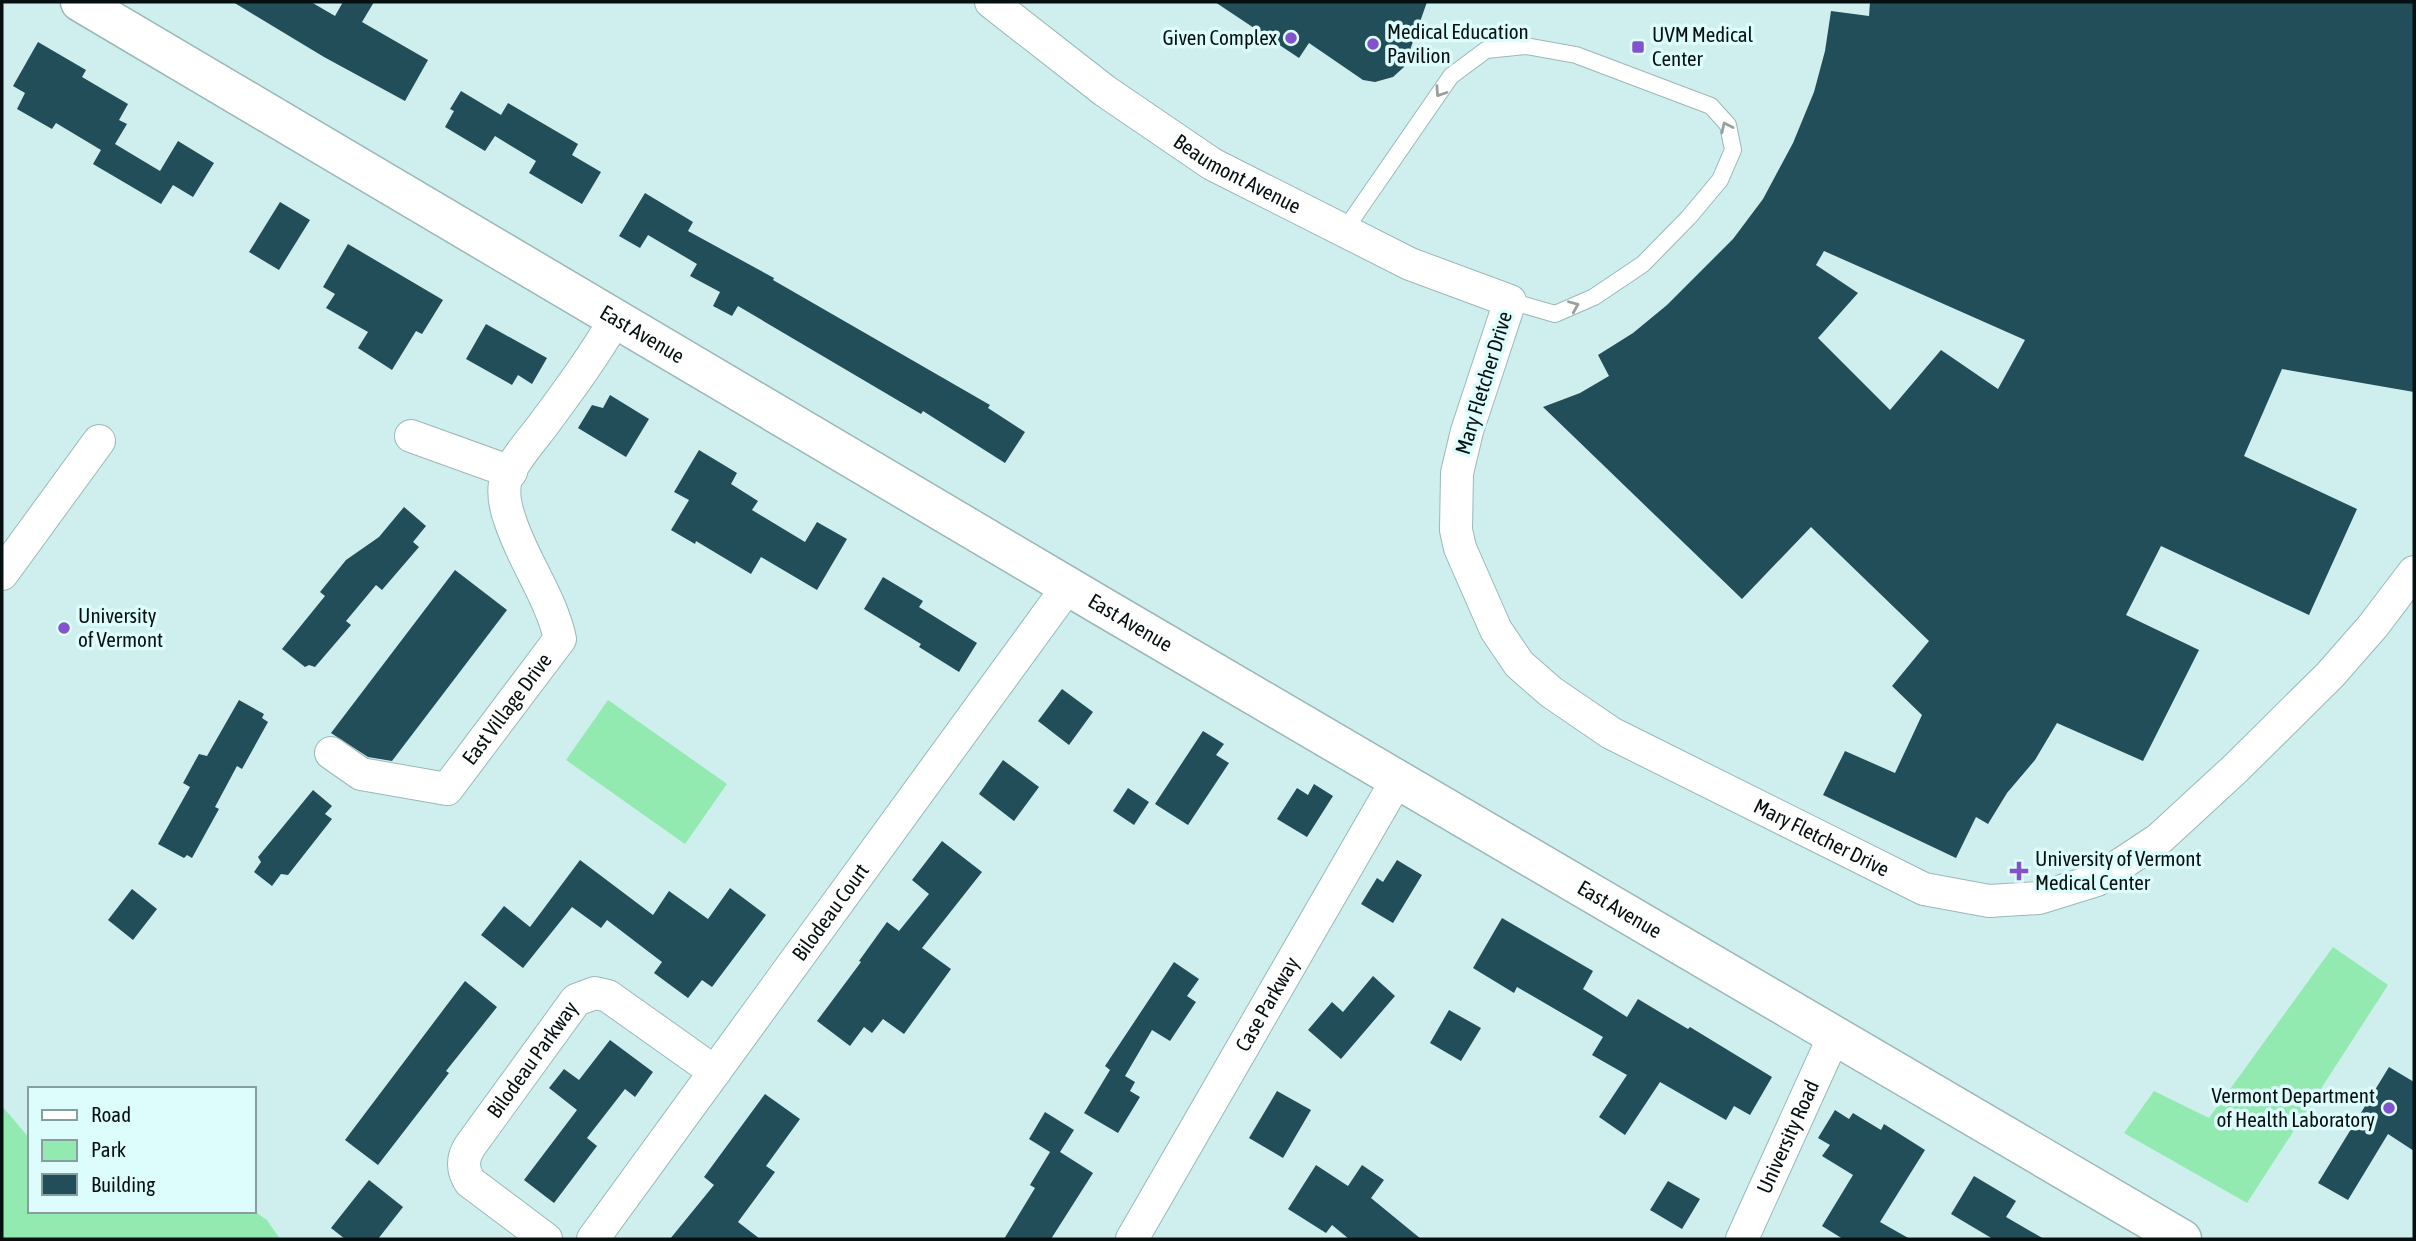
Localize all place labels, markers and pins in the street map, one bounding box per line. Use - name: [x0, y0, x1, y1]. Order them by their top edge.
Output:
- place label: Medical Education Pavilion: [1387, 19, 1529, 67]
- place label: UVM Medical Center: [1652, 22, 1753, 70]
- place label: Given Complex: [1162, 25, 1278, 49]
- marker: Given Complex: [1283, 30, 1299, 46]
- marker: Medical Education Pavilion: [1365, 36, 1381, 52]
- marker: UVM Medical Center: [1630, 39, 1646, 55]
- place label: University of Vermont: [78, 603, 163, 651]
- marker: University of Vermont: [56, 620, 72, 636]
- place label: University of Vermont Medical Center: [2035, 846, 2202, 894]
- marker: University of Vermont Medical Center: [2009, 861, 2029, 881]
- place label: Vermont Department of Health Laboratory: [2212, 1083, 2375, 1131]
- marker: Vermont Department of Health Laboratory: [2381, 1100, 2397, 1116]

